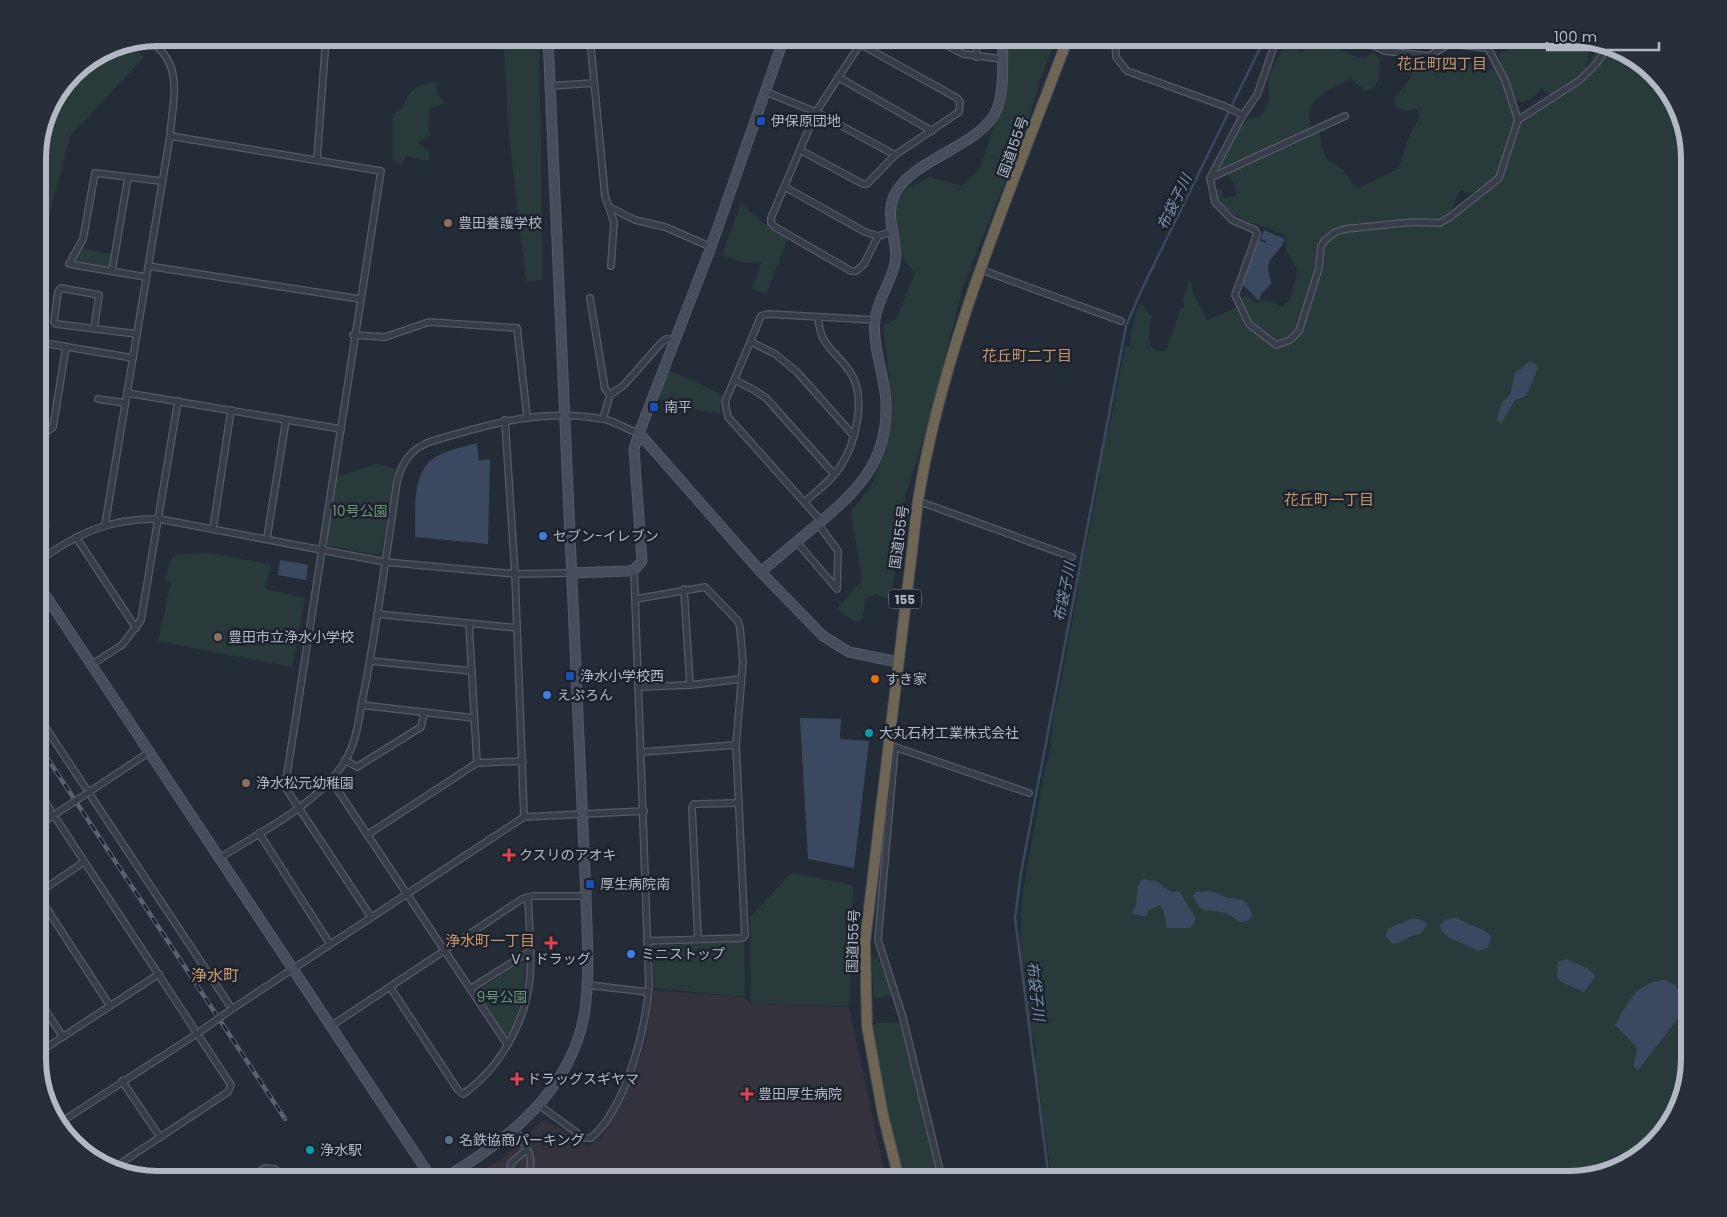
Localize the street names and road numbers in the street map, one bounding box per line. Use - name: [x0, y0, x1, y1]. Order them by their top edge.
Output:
- street label: 国道155号: [993, 113, 1033, 181]
- street label: 国道155号: [885, 504, 913, 570]
- road number: 155: [889, 590, 921, 608]
- street label: 国道155号: [842, 909, 864, 973]

